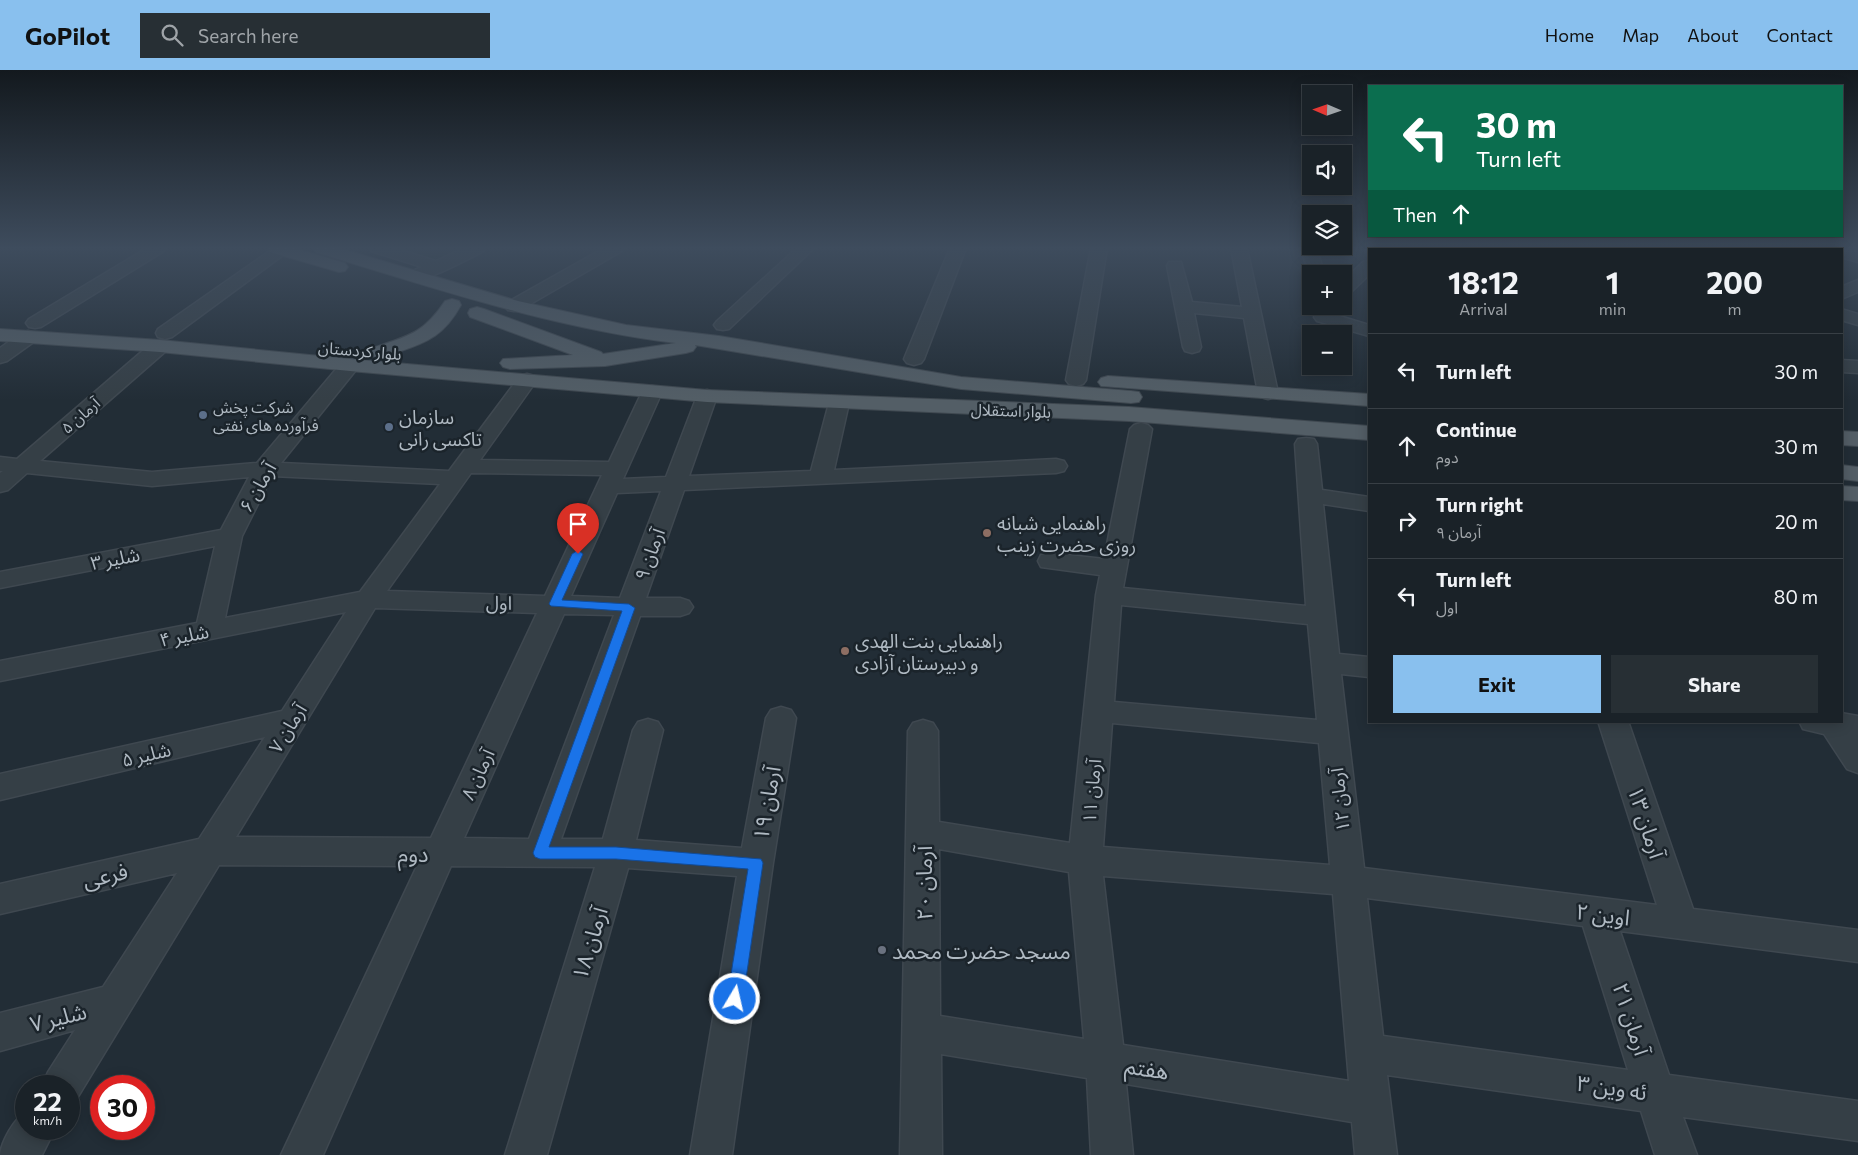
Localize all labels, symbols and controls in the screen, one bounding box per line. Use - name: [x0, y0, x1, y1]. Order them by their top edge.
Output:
- search box: [140, 13, 490, 58]
- text: GoPilot: [25, 21, 110, 50]
- icon: search: [158, 21, 186, 49]
- text: Search here: [198, 24, 299, 47]
- text: Home: [1545, 24, 1594, 46]
- text: Map: [1622, 24, 1659, 46]
- text: About: [1687, 24, 1739, 46]
- text: Contact: [1767, 24, 1833, 46]
- north arrow: [1302, 85, 1352, 135]
- map controls: [1302, 85, 1352, 375]
- text: 30 m: [1476, 102, 1557, 145]
- icon: left: [1393, 105, 1458, 170]
- button: sound: [1302, 145, 1352, 195]
- text: Turn left: [1476, 145, 1561, 172]
- icon: ahead: [1447, 200, 1475, 228]
- text: Then: [1393, 203, 1437, 226]
- button: layers: [1302, 205, 1352, 255]
- text: 18:12: [1448, 263, 1519, 300]
- text: 1: [1606, 263, 1619, 300]
- text: 200: [1706, 263, 1763, 300]
- button: +: [1302, 265, 1352, 315]
- text: Arrival: [1459, 299, 1508, 318]
- text: min: [1599, 299, 1626, 318]
- text: m: [1728, 299, 1742, 318]
- button: −: [1302, 325, 1352, 375]
- street label: بلوار کردستان: [317, 337, 402, 364]
- icon: left: [1393, 357, 1421, 385]
- text: Turn left: [1436, 360, 1511, 383]
- text: 30 m: [1775, 360, 1818, 383]
- street label: آرمان ۵: [57, 392, 105, 438]
- place label: شرکت پخش فرآورده های نفتی: [213, 397, 319, 435]
- street label: بلوار استقلال: [970, 399, 1051, 423]
- place label: سازمان تاکسی رانی: [399, 405, 482, 451]
- marker: شرکت پخش فرآورده های نفتی: [197, 409, 209, 421]
- text: Continue: [1436, 418, 1516, 441]
- marker: سازمان تاکسی رانی: [383, 421, 395, 433]
- icon: ahead: [1393, 432, 1421, 460]
- text: 30 m: [1775, 435, 1818, 458]
- text: دوم: [1436, 447, 1459, 466]
- street label: آرمان ۶: [234, 457, 282, 517]
- text: Turn right: [1436, 493, 1523, 516]
- pin: [557, 503, 599, 554]
- icon: right: [1393, 507, 1421, 535]
- icon: arrive: [564, 510, 592, 538]
- text: 20 m: [1775, 510, 1818, 533]
- place label: راهنمایی شبانه روزی حضرت زینب: [997, 511, 1136, 557]
- text: آرمان ۹: [1436, 522, 1481, 541]
- street label: آرمان ۹: [629, 523, 670, 584]
- marker: راهنمایی شبانه روزی حضرت زینب: [981, 527, 993, 539]
- street label: شلیر ۳: [88, 542, 142, 575]
- text: Turn left: [1436, 568, 1511, 591]
- icon: left: [1393, 582, 1421, 610]
- text: 80 m: [1774, 585, 1818, 608]
- street label: اول: [486, 590, 512, 615]
- text: اول: [1436, 597, 1458, 616]
- street label: شلیر ۴: [157, 619, 211, 652]
- place label: راهنمایی بنت الهدی و دبیرستان آزادی: [855, 629, 1003, 675]
- marker: راهنمایی بنت الهدی و دبیرستان آزادی: [839, 645, 851, 657]
- button: Exit: [1393, 655, 1601, 713]
- button: Share: [1611, 655, 1818, 713]
- street label: آرمان ۷: [263, 698, 313, 757]
- street label: شلیر ۵: [119, 737, 173, 772]
- street label: آرمان ۸: [455, 743, 500, 804]
- street label: آرمان ۱۱: [1077, 756, 1106, 824]
- street label: آرمان ۱۹: [746, 762, 787, 842]
- street label: آرمان ۱۲: [1324, 765, 1355, 833]
- street label: آرمان ۱۳: [1622, 782, 1672, 864]
- street label: دوم: [398, 840, 428, 871]
- street label: آرمان ۲۰: [910, 844, 938, 920]
- street label: فرعی: [80, 857, 130, 893]
- street label: اوین ۲: [1574, 897, 1632, 931]
- street label: آرمان ۱۸: [565, 902, 614, 983]
- place label: مسجد حضرت محمد: [892, 937, 1071, 964]
- marker: مسجد حضرت محمد: [876, 944, 888, 956]
- position arrow: [708, 972, 760, 1024]
- street label: آرمان ۲۱: [1607, 979, 1657, 1061]
- street label: شلیر ۷: [27, 997, 89, 1037]
- street label: هفتم: [1122, 1051, 1171, 1089]
- street label: ئه وین ۳: [1575, 1069, 1649, 1105]
- speed limit sign: 30: [90, 1075, 155, 1140]
- text: 22: [33, 1086, 62, 1116]
- text: km/h: [33, 1113, 62, 1127]

